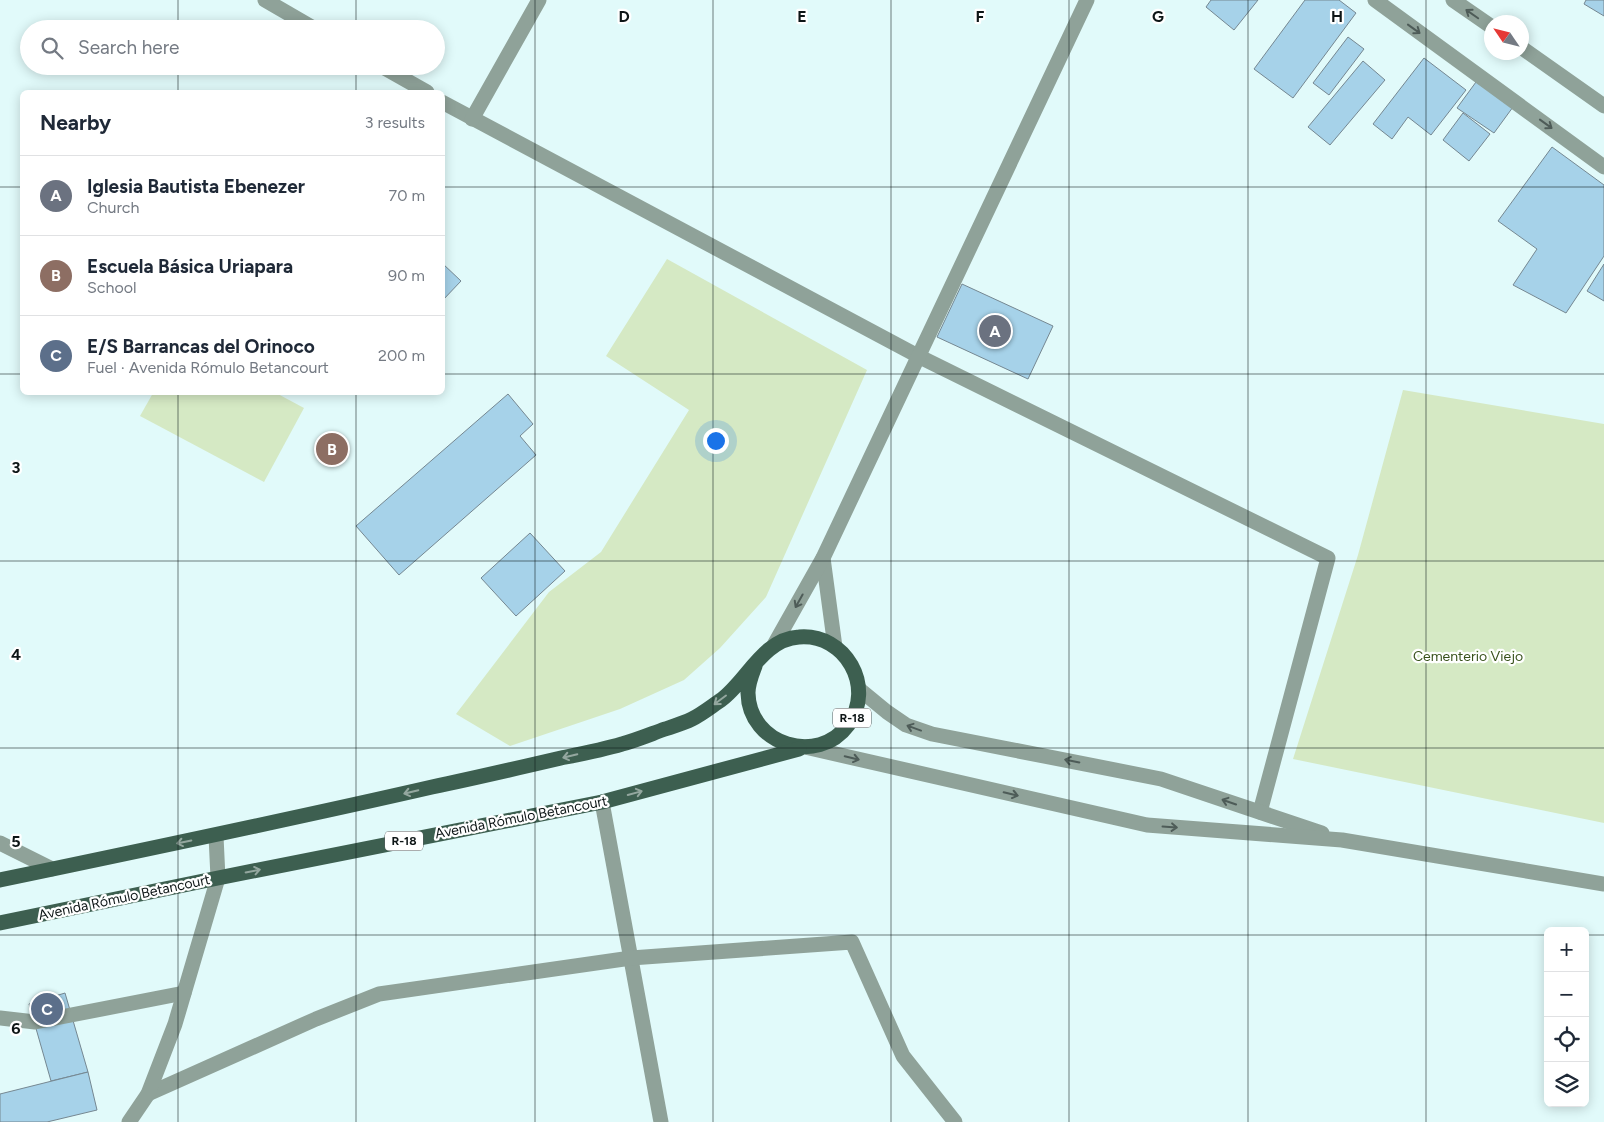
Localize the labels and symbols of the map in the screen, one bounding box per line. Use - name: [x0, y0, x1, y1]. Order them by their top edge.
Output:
- text: D: [618, 7, 630, 26]
- text: E: [797, 7, 807, 26]
- text: F: [976, 7, 985, 26]
- text: G: [1152, 7, 1164, 26]
- text: H: [1331, 7, 1343, 26]
- one-way arrow: [1466, 9, 1480, 19]
- north arrow: [1484, 15, 1529, 60]
- one-way arrow: [1407, 24, 1421, 34]
- one-way arrow: [1539, 119, 1553, 129]
- pin: A: [979, 312, 1011, 350]
- your location: [703, 428, 729, 454]
- pin: B: [316, 430, 348, 468]
- text: 3: [12, 458, 21, 477]
- one-way arrow: [794, 593, 803, 608]
- text: 4: [11, 645, 21, 664]
- park label: Cementerio Viejo: [1413, 648, 1523, 665]
- one-way arrow: [714, 694, 727, 705]
- road number: R-18: [833, 708, 871, 728]
- one-way arrow: [907, 723, 922, 732]
- one-way arrow: [562, 752, 578, 761]
- one-way arrow: [844, 754, 860, 763]
- one-way arrow: [1065, 756, 1081, 766]
- one-way arrow: [627, 787, 643, 797]
- one-way arrow: [404, 788, 420, 797]
- one-way arrow: [1002, 790, 1018, 799]
- street label: Avenida Rómulo Betancourt: [434, 792, 609, 843]
- one-way arrow: [1222, 797, 1238, 806]
- one-way arrow: [1161, 822, 1177, 832]
- road number: R-18: [385, 831, 423, 850]
- text: 5: [11, 832, 21, 851]
- one-way arrow: [177, 838, 193, 848]
- one-way arrow: [245, 865, 261, 875]
- street label: Avenida Rómulo Betancourt: [37, 871, 212, 924]
- pin: C: [31, 990, 63, 1028]
- text: 6: [11, 1019, 21, 1038]

